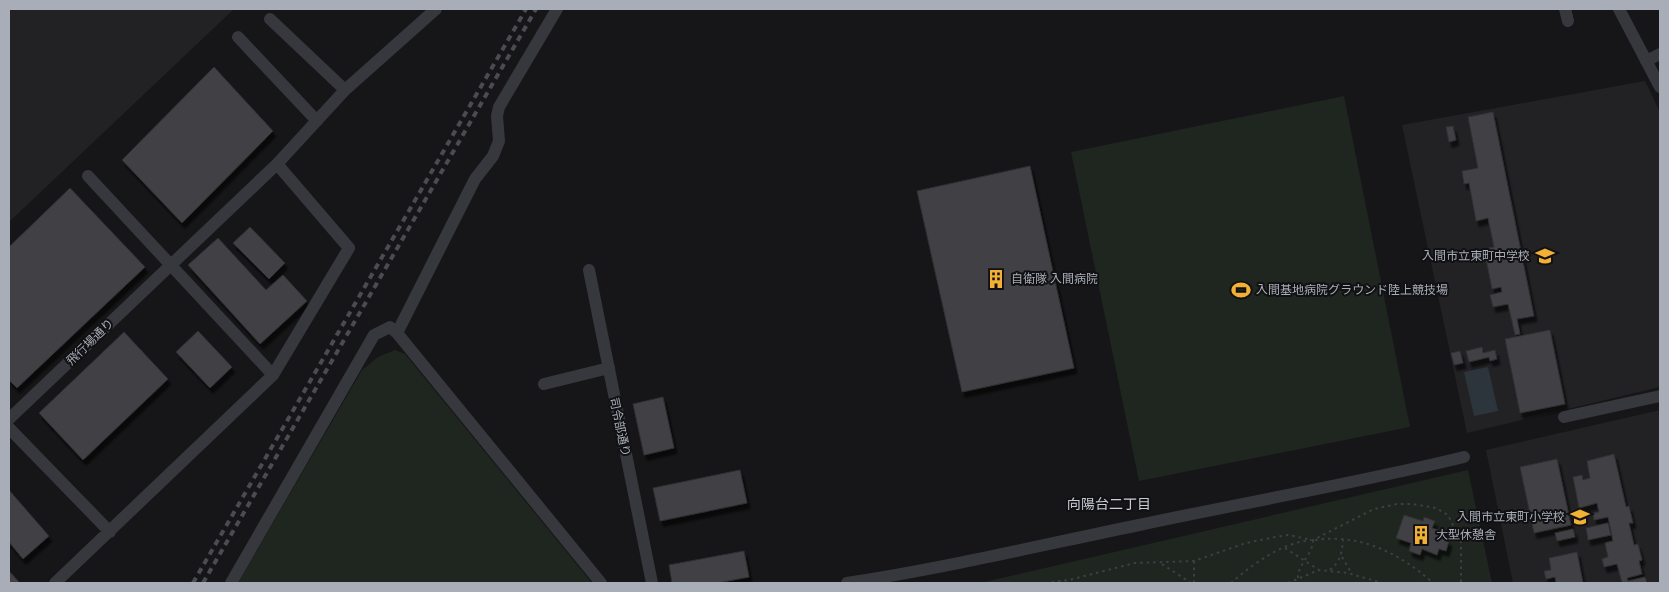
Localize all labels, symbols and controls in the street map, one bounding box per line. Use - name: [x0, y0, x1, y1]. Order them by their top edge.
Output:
- school or university icon: 入間市立東町中学校: [1534, 245, 1556, 267]
- place label: 入間市立東町中学校: [1422, 249, 1530, 263]
- building icon: 自衛隊 入間病院: [985, 268, 1007, 290]
- place label: 自衛隊 入間病院: [1011, 272, 1098, 286]
- sports icon: 入間基地病院グラウンド陸上競技場: [1230, 279, 1252, 301]
- place label: 入間基地病院グラウンド陸上競技場: [1256, 283, 1448, 297]
- street label: 飛行場通り: [64, 316, 116, 368]
- street label: 司令部通り: [607, 396, 633, 458]
- district label: 向陽台二丁目: [1067, 496, 1151, 513]
- school or university icon: 入間市立東町小学校: [1569, 506, 1591, 528]
- place label: 入間市立東町小学校: [1457, 510, 1565, 524]
- building icon: 大型休憩舎: [1410, 524, 1432, 546]
- place label: 大型休憩舎: [1436, 528, 1496, 542]

